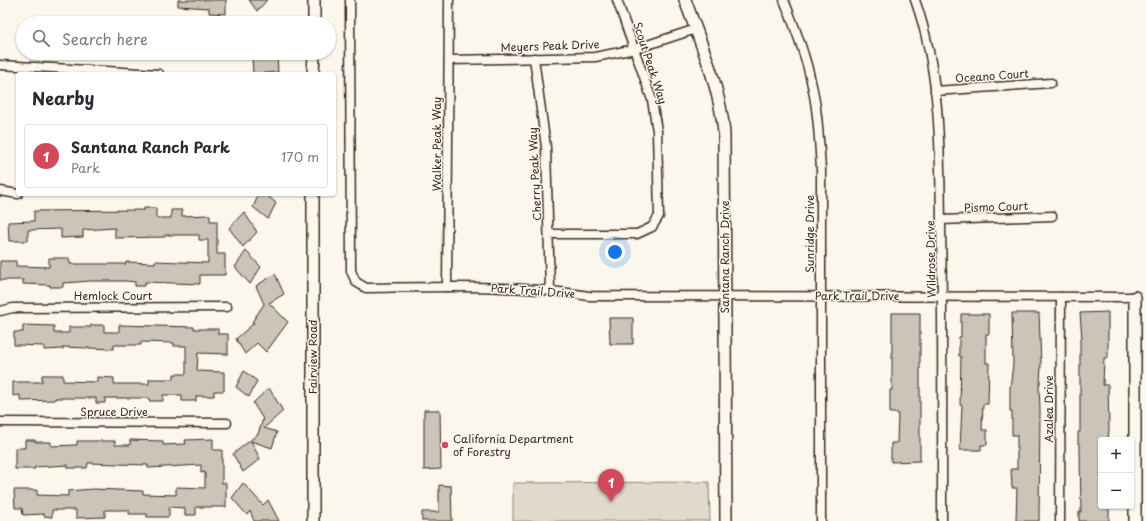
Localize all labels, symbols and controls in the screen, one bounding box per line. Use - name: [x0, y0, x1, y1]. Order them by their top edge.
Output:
- search box: [16, 16, 336, 60]
- street label: Scout Peak Way: [629, 19, 672, 106]
- icon: search: [30, 27, 52, 49]
- text: Search here: [62, 27, 148, 50]
- street label: Meyers Peak Drive: [500, 35, 600, 56]
- street label: Oceano Court: [955, 64, 1030, 87]
- text: Nearby: [32, 85, 94, 111]
- street label: Walker Peak Way: [428, 97, 445, 191]
- street label: Cherry Peak Way: [524, 127, 545, 221]
- text: Santana Ranch Park: [71, 135, 230, 158]
- text: 1: [43, 147, 49, 166]
- text: 170 m: [281, 147, 319, 166]
- text: Park: [71, 158, 100, 177]
- street label: Sunridge Drive: [801, 195, 818, 273]
- street label: Pismo Court: [964, 197, 1029, 216]
- street label: Santana Ranch Drive: [716, 200, 733, 313]
- street label: Wildrose Drive: [921, 220, 940, 298]
- your location: [605, 242, 625, 262]
- street label: Park Trail Drive: [490, 279, 576, 302]
- street label: Hemlock Court: [74, 287, 153, 304]
- street label: Park Trail Drive: [815, 287, 900, 304]
- street label: Fairview Road: [304, 320, 321, 394]
- street label: Azalea Drive: [1040, 375, 1057, 443]
- street label: Spruce Drive: [80, 403, 148, 420]
- place label: California Department of Forestry: [453, 430, 574, 460]
- map controls: [1098, 437, 1134, 509]
- button: +: [1098, 437, 1134, 473]
- marker: California Department of Forestry: [440, 440, 450, 450]
- pin: 1: [598, 469, 624, 502]
- button: −: [1098, 473, 1134, 509]

